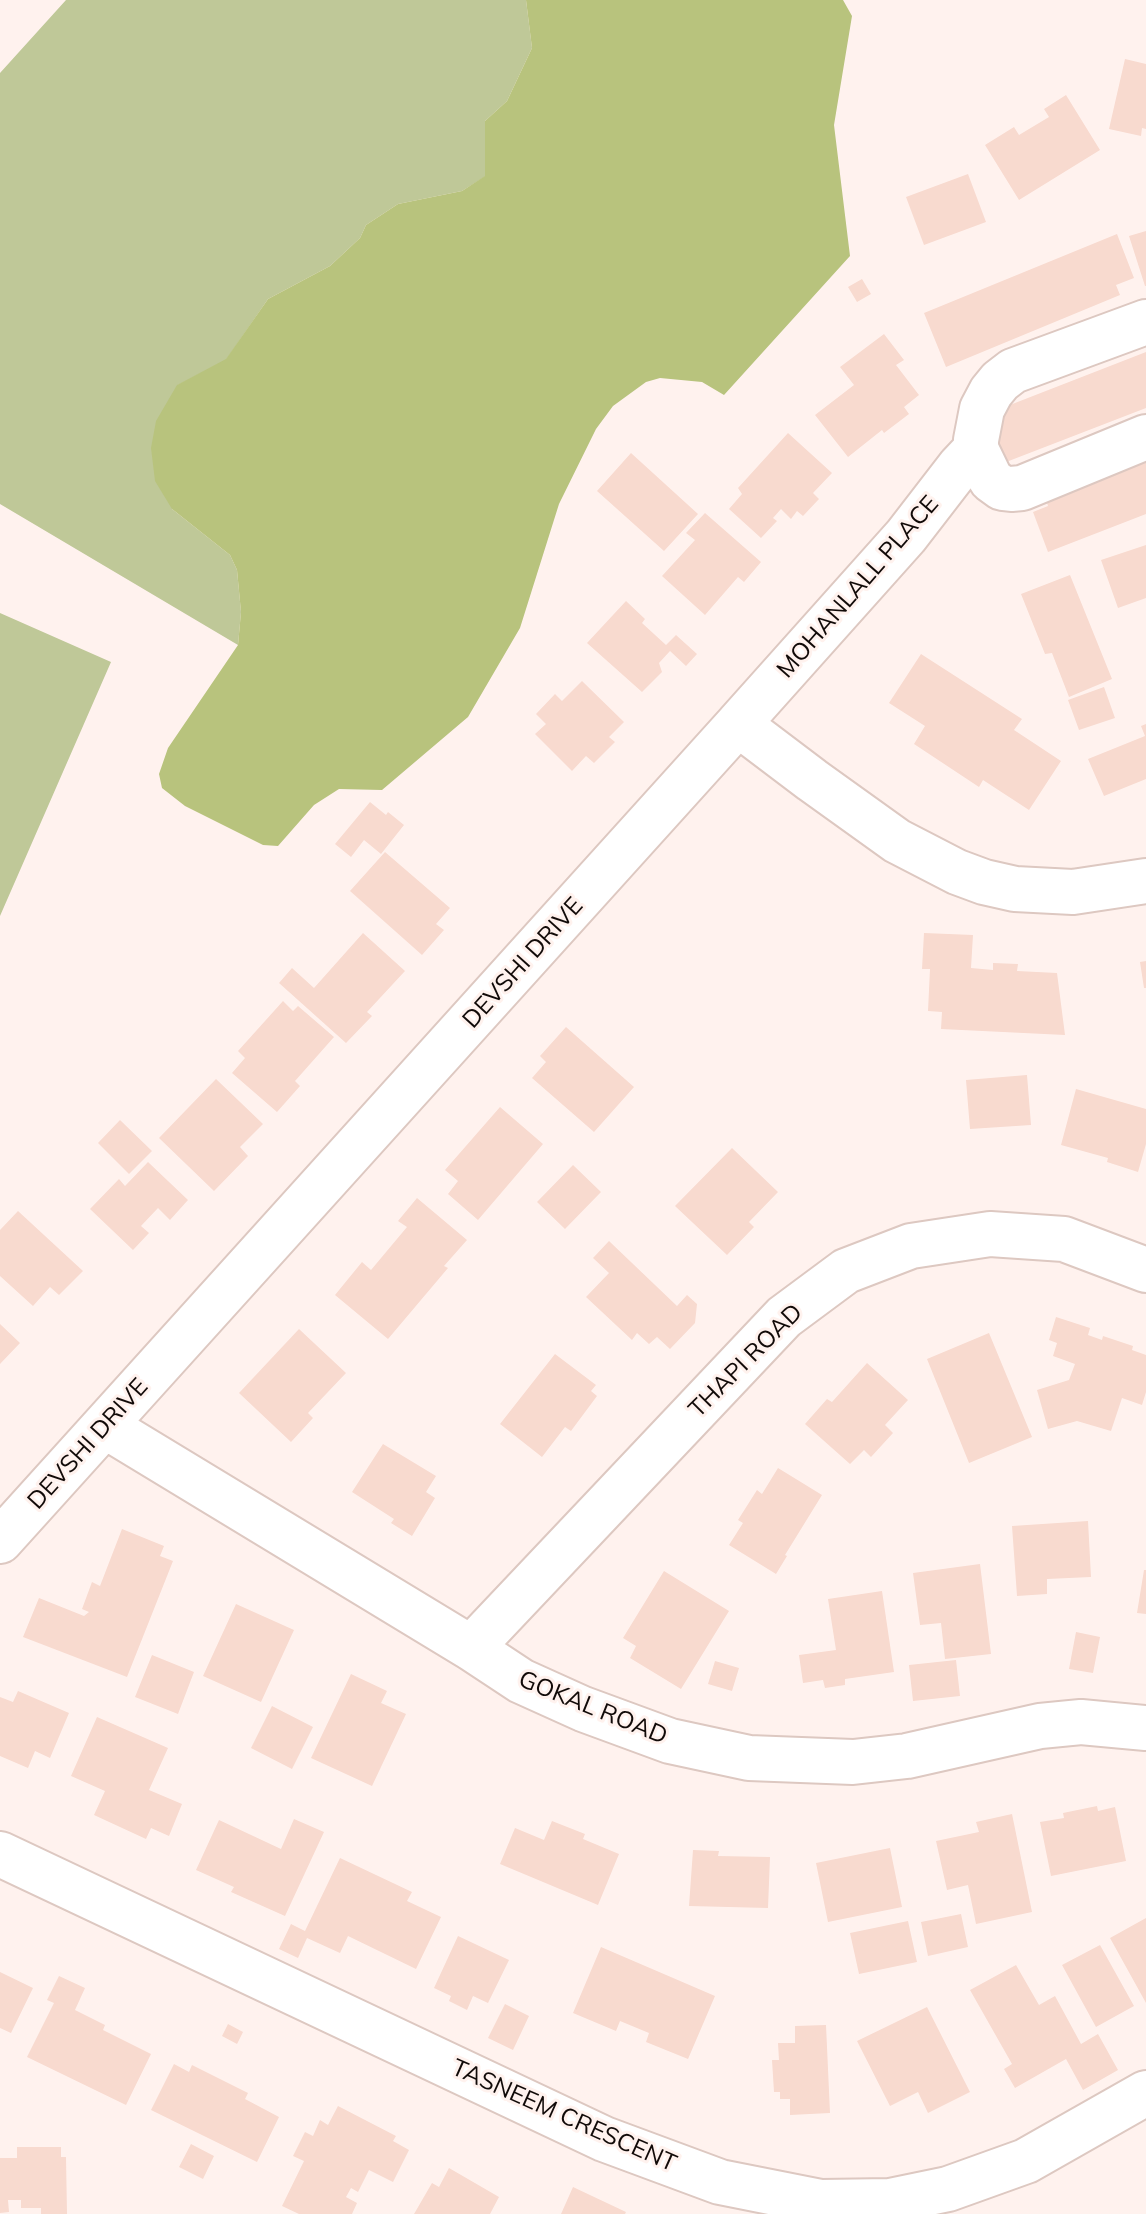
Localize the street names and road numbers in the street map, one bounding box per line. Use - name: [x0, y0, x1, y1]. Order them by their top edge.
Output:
- street label: MOHANLALL PLACE: [771, 490, 945, 684]
- street label: DEVSHI DRIVE: [457, 892, 589, 1034]
- street label: THAPI ROAD: [683, 1298, 809, 1424]
- street label: DEVSHI DRIVE: [22, 1373, 154, 1515]
- street label: GOKAL ROAD: [514, 1665, 672, 1751]
- street label: TASNEEM CRESCENT: [447, 2053, 681, 2179]

